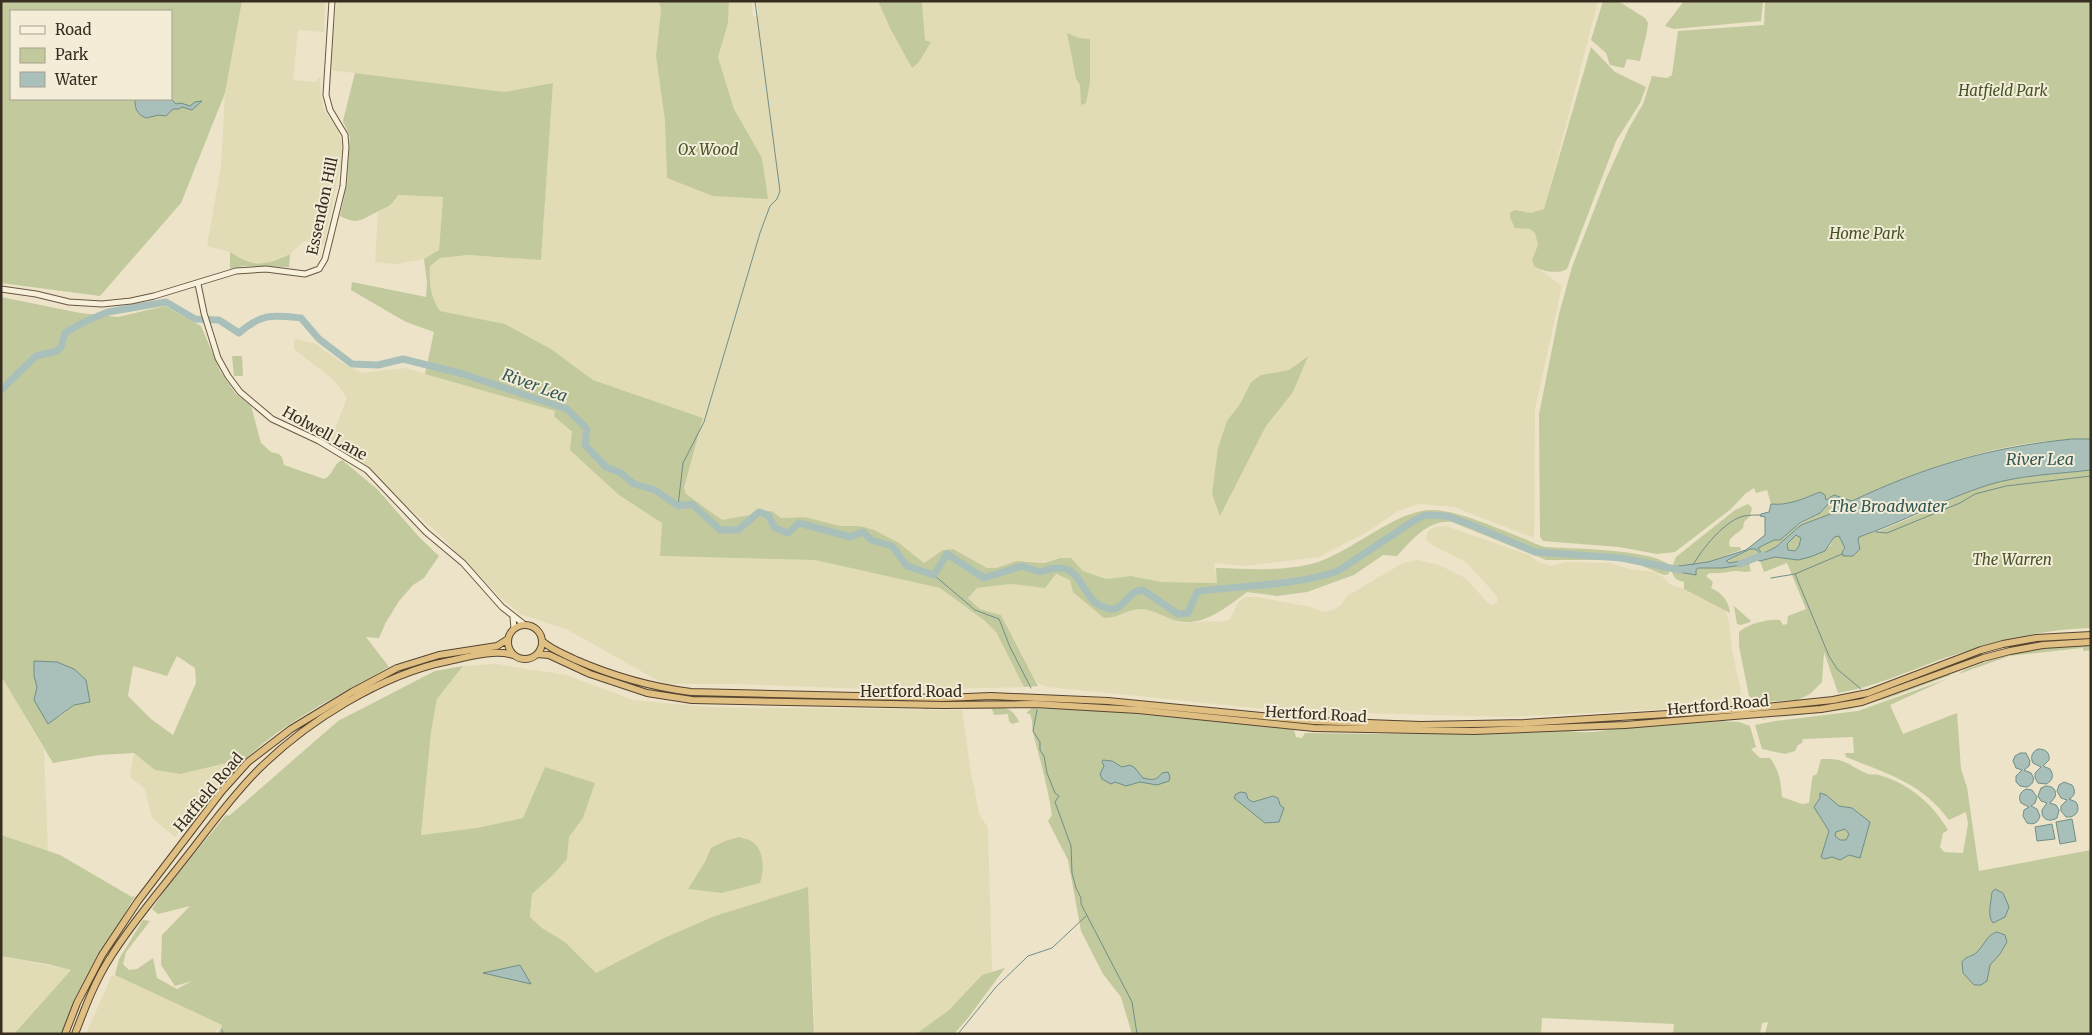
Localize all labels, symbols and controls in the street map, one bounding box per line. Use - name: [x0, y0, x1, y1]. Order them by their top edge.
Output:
- legend: [10, 10, 172, 100]
- text: Road: [55, 20, 91, 39]
- text: Park: [55, 45, 89, 64]
- text: Water: [54, 70, 98, 89]
- park label: Hatfield Park: [1957, 81, 2048, 100]
- park label: Ox Wood: [678, 140, 739, 159]
- street label: Essendon Hill: [302, 155, 342, 257]
- park label: Home Park: [1828, 224, 1905, 243]
- water label: River Lea: [500, 364, 570, 406]
- street label: Holwell Lane: [279, 402, 371, 464]
- water label: River Lea: [2006, 449, 2074, 469]
- water label: The Broadwater: [1829, 496, 1947, 516]
- park label: The Warren: [1972, 550, 2052, 569]
- street label: Hertford Road: [860, 682, 962, 701]
- street label: Hertford Road: [1666, 691, 1770, 719]
- street label: Hertford Road: [1265, 702, 1367, 726]
- street label: Hatfield Road: [169, 748, 247, 836]

